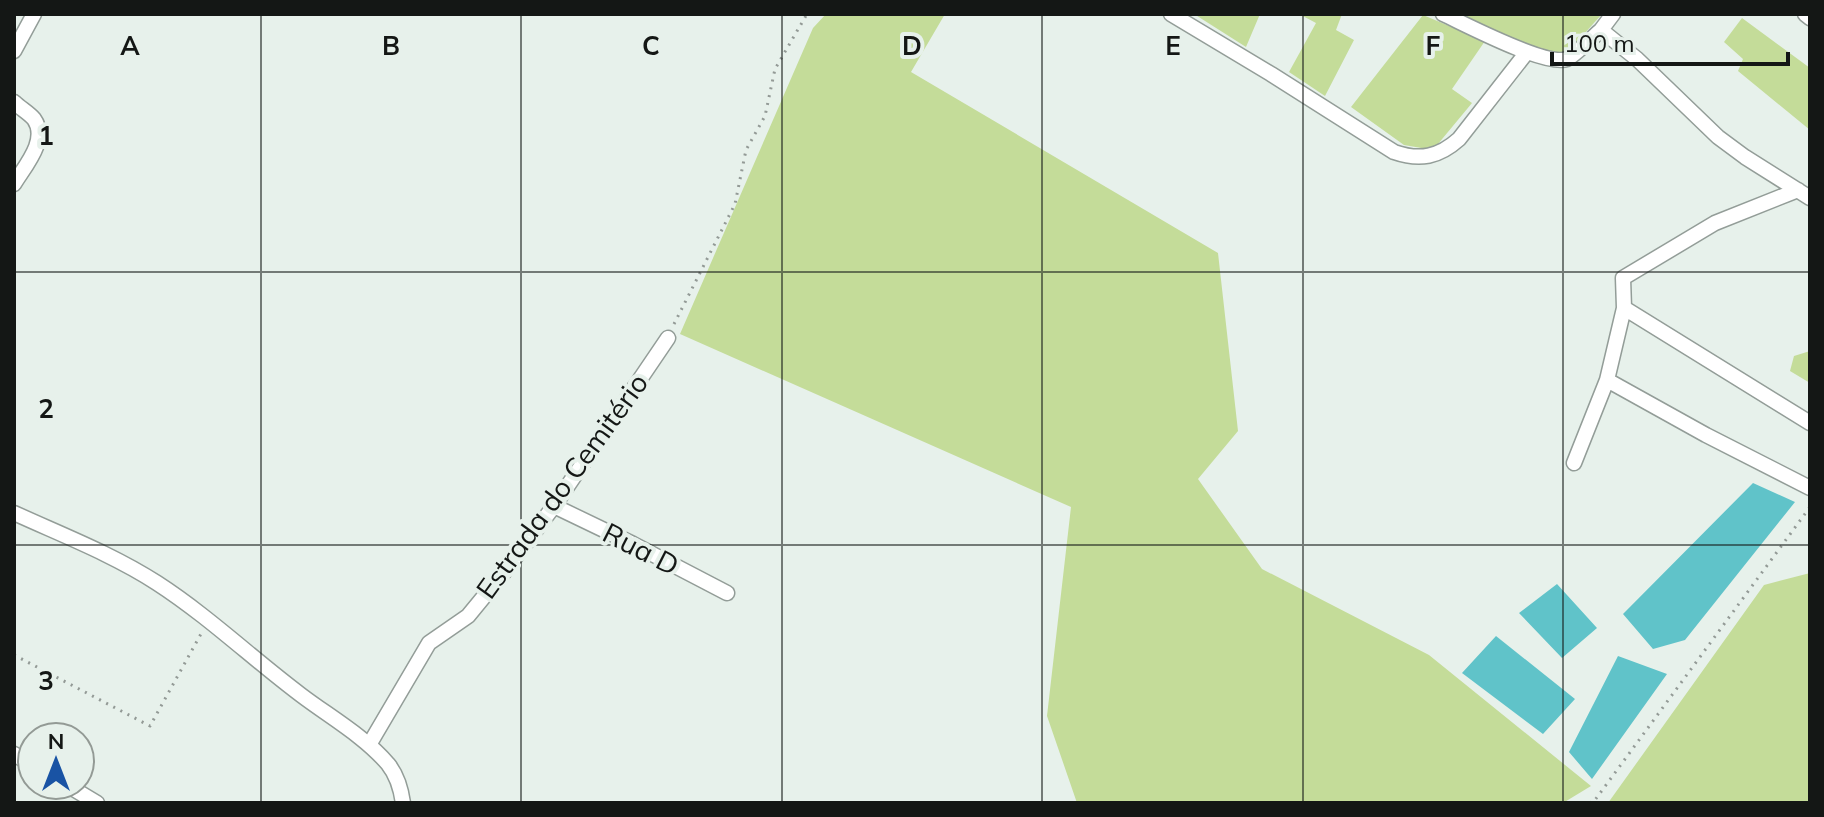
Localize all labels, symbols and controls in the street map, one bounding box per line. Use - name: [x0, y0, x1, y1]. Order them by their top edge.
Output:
- scale bar: [1552, 16, 1788, 66]
- text: 100 m: [1564, 28, 1635, 58]
- text: A: [120, 29, 140, 62]
- text: B: [382, 29, 400, 62]
- text: C: [642, 29, 660, 62]
- text: D: [902, 29, 922, 62]
- text: E: [1165, 29, 1181, 62]
- text: F: [1426, 29, 1441, 62]
- text: 1: [38, 119, 54, 152]
- street label: Estrada do Cemitério: [468, 366, 655, 605]
- text: 2: [38, 392, 54, 425]
- street label: Rua D: [597, 515, 685, 582]
- text: 3: [38, 664, 54, 697]
- north arrow: [16, 721, 96, 801]
- text: N: [48, 727, 64, 755]

